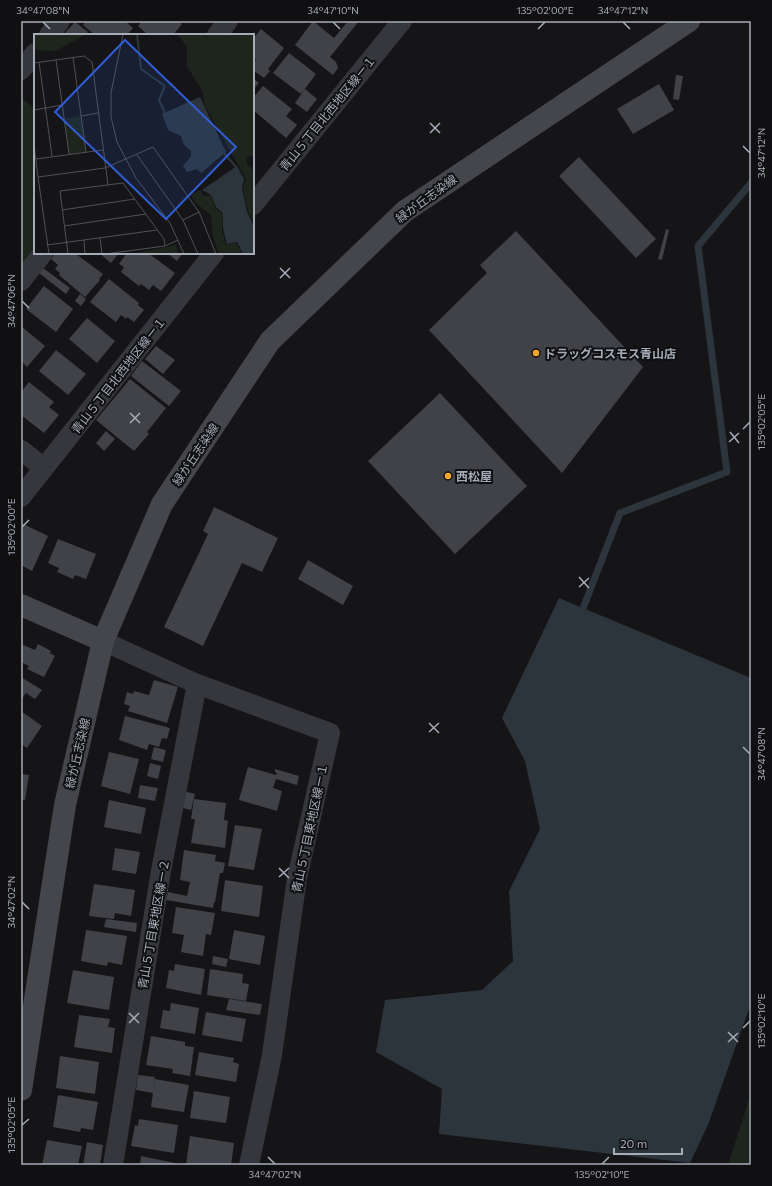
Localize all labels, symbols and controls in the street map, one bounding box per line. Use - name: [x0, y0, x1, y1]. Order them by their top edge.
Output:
- text: 34°47'08"N: [16, 4, 70, 16]
- text: 34°47'10"N: [307, 4, 359, 16]
- text: 135°02'00"E: [516, 4, 574, 16]
- text: 34°47'12"N: [598, 4, 648, 16]
- inset map: [34, 34, 254, 254]
- street label: 青山５丁目北西地区線ー１: [276, 53, 378, 173]
- text: 34°47'12"N: [755, 128, 767, 178]
- street label: 緑が丘志染線: [393, 171, 459, 225]
- text: 34°47'06"N: [5, 274, 17, 328]
- street label: 青山５丁目北西地区線ー１: [68, 314, 168, 436]
- place label: ドラッグコスモス青山店: [544, 346, 676, 360]
- marker: ドラッグコスモス青山店: [531, 348, 541, 358]
- text: 135°02'05"E: [755, 394, 767, 450]
- street label: 緑が丘志染線: [169, 420, 221, 488]
- place label: 西松屋: [456, 469, 492, 483]
- marker: 西松屋: [443, 471, 453, 481]
- text: 135°02'00"E: [5, 498, 17, 556]
- street label: 緑が丘志染線: [62, 716, 92, 790]
- text: 34°47'08"N: [755, 727, 767, 781]
- street label: 青山５丁目東地区線ー１: [288, 762, 330, 894]
- street label: 青山５丁目東地区線ー２: [135, 858, 171, 990]
- text: 34°47'02"N: [5, 876, 17, 928]
- text: 135°02'10"E: [755, 993, 767, 1048]
- text: 135°02'05"E: [5, 1097, 17, 1153]
- scale bar: [614, 1130, 682, 1156]
- text: 20 m: [620, 1136, 647, 1150]
- text: 34°47'02"N: [249, 1168, 301, 1180]
- text: 135°02'10"E: [575, 1168, 630, 1180]

